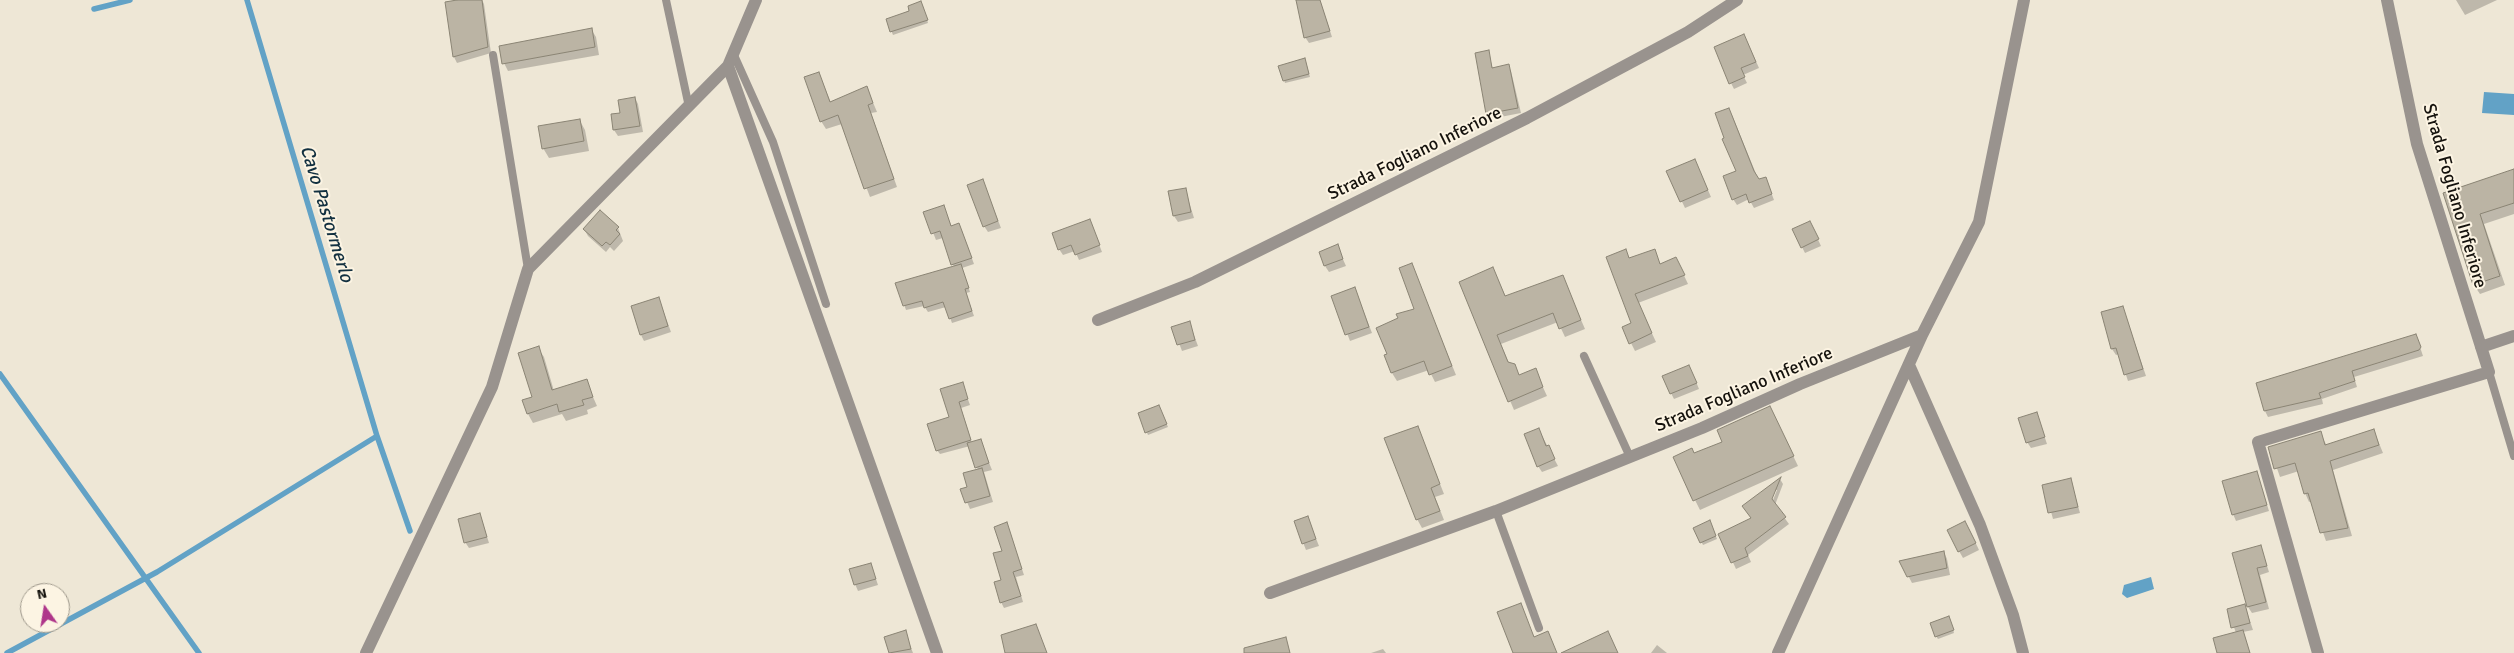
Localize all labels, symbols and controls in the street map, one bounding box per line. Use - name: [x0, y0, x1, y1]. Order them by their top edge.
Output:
- street label: Strada Fogliano Inferiore: [2417, 101, 2491, 291]
- street label: Strada Fogliano Inferiore: [1324, 102, 1506, 206]
- water label: Cavo Pastormerlo: [294, 143, 358, 285]
- street label: Strada Fogliano Inferiore: [1652, 343, 1836, 437]
- north arrow: [20, 583, 70, 633]
- text: N: [35, 584, 48, 603]

